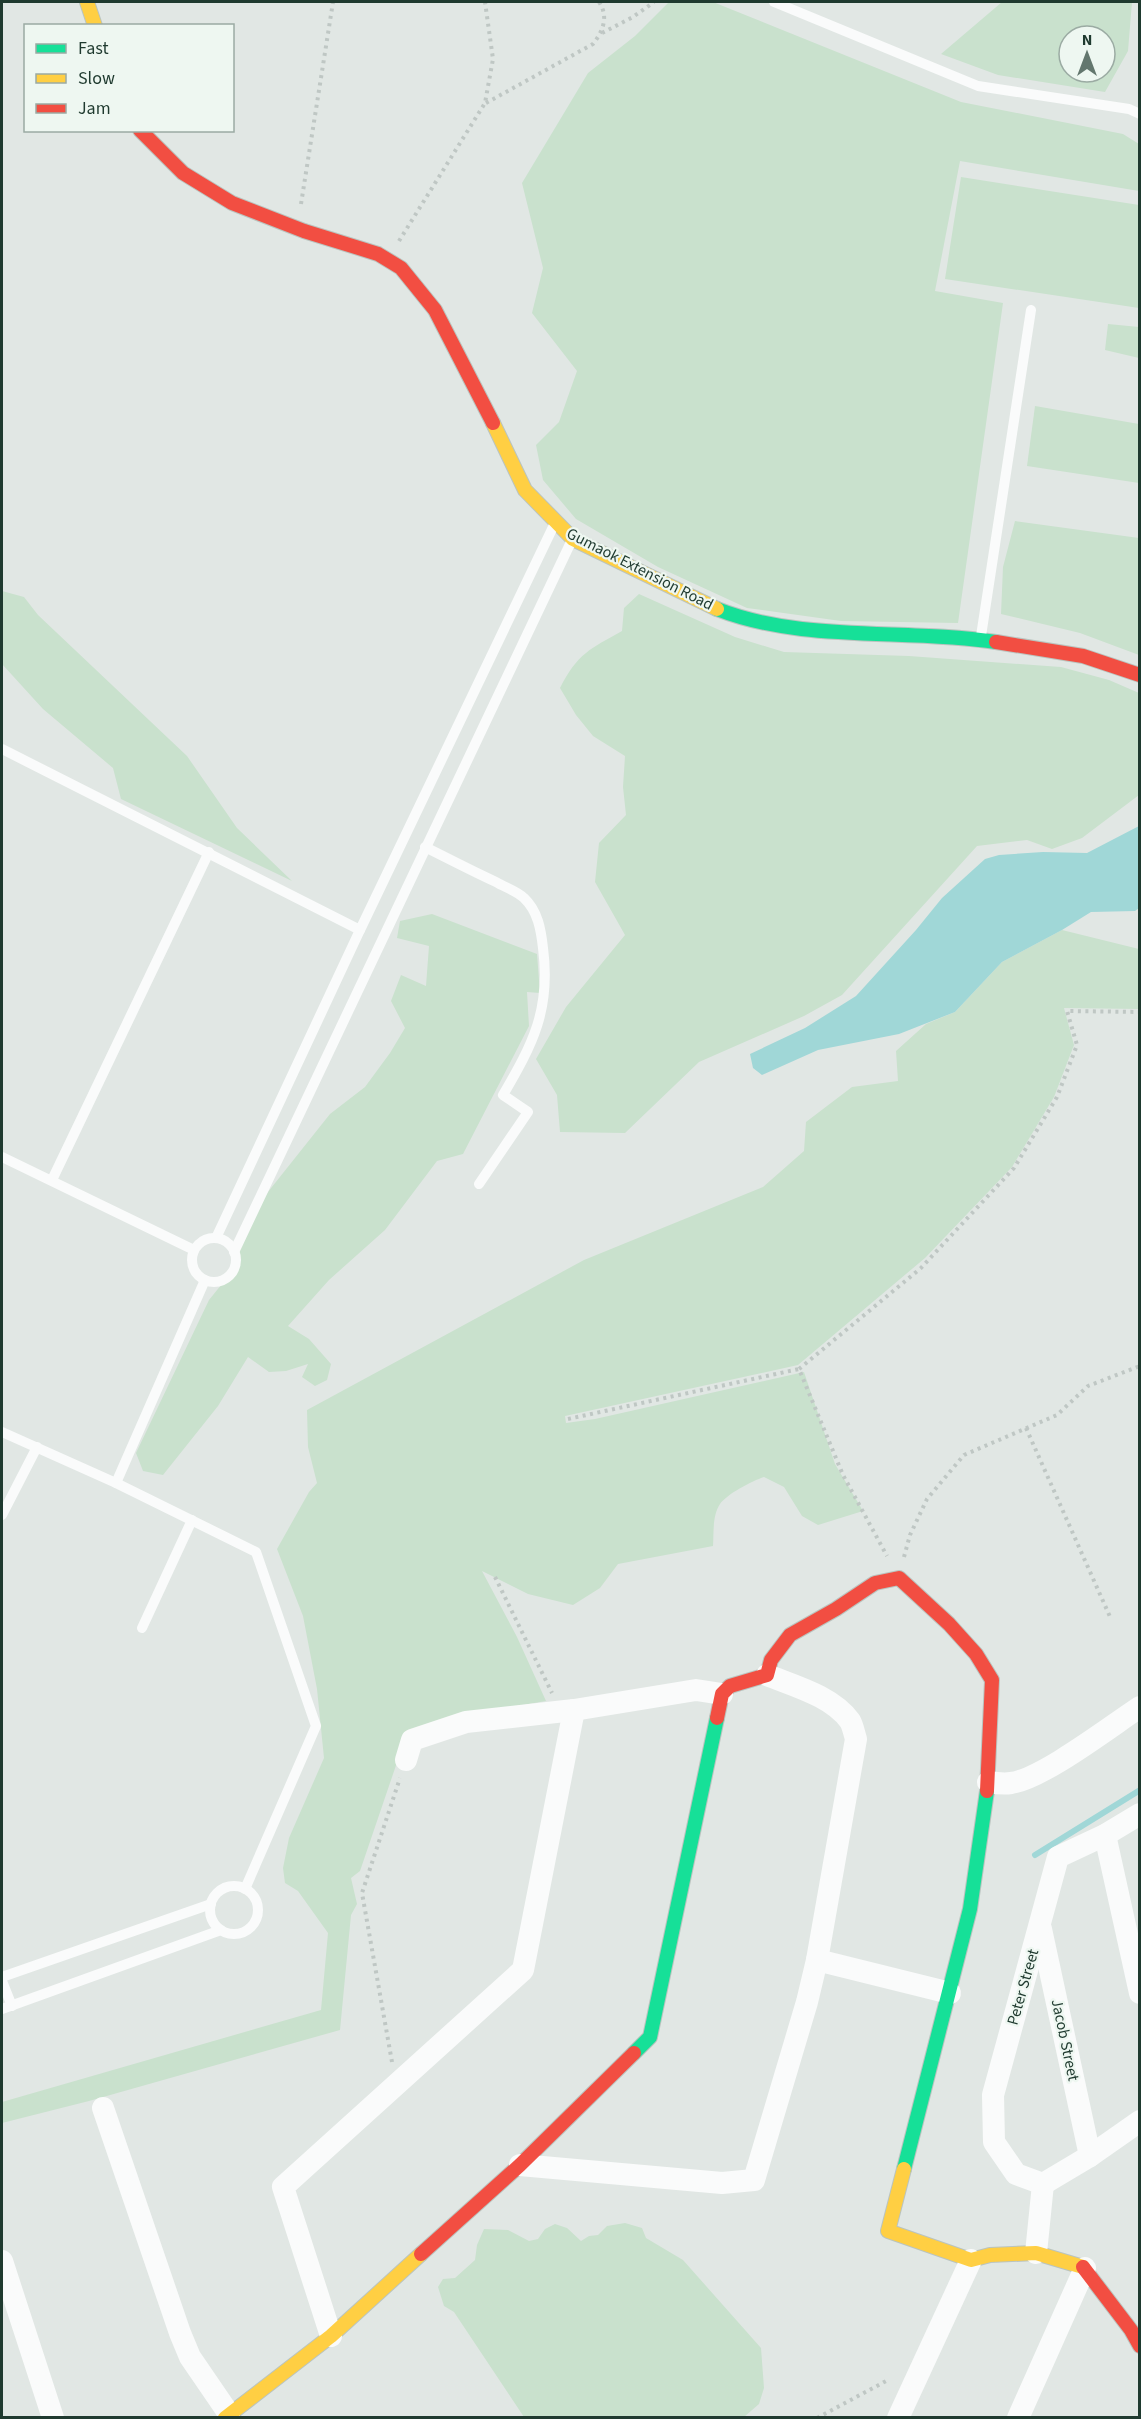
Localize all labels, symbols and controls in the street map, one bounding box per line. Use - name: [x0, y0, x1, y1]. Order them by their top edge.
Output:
- legend: [24, 24, 234, 132]
- north arrow: [1057, 24, 1117, 84]
- text: N: [1082, 29, 1092, 51]
- text: Fast: [78, 36, 109, 61]
- text: Slow: [78, 66, 115, 91]
- text: Jam: [78, 96, 111, 121]
- street label: Gumaok Extension Road: [563, 522, 717, 616]
- street label: Peter Street: [1002, 1946, 1045, 2028]
- street label: Jacob Street: [1046, 1997, 1085, 2084]

